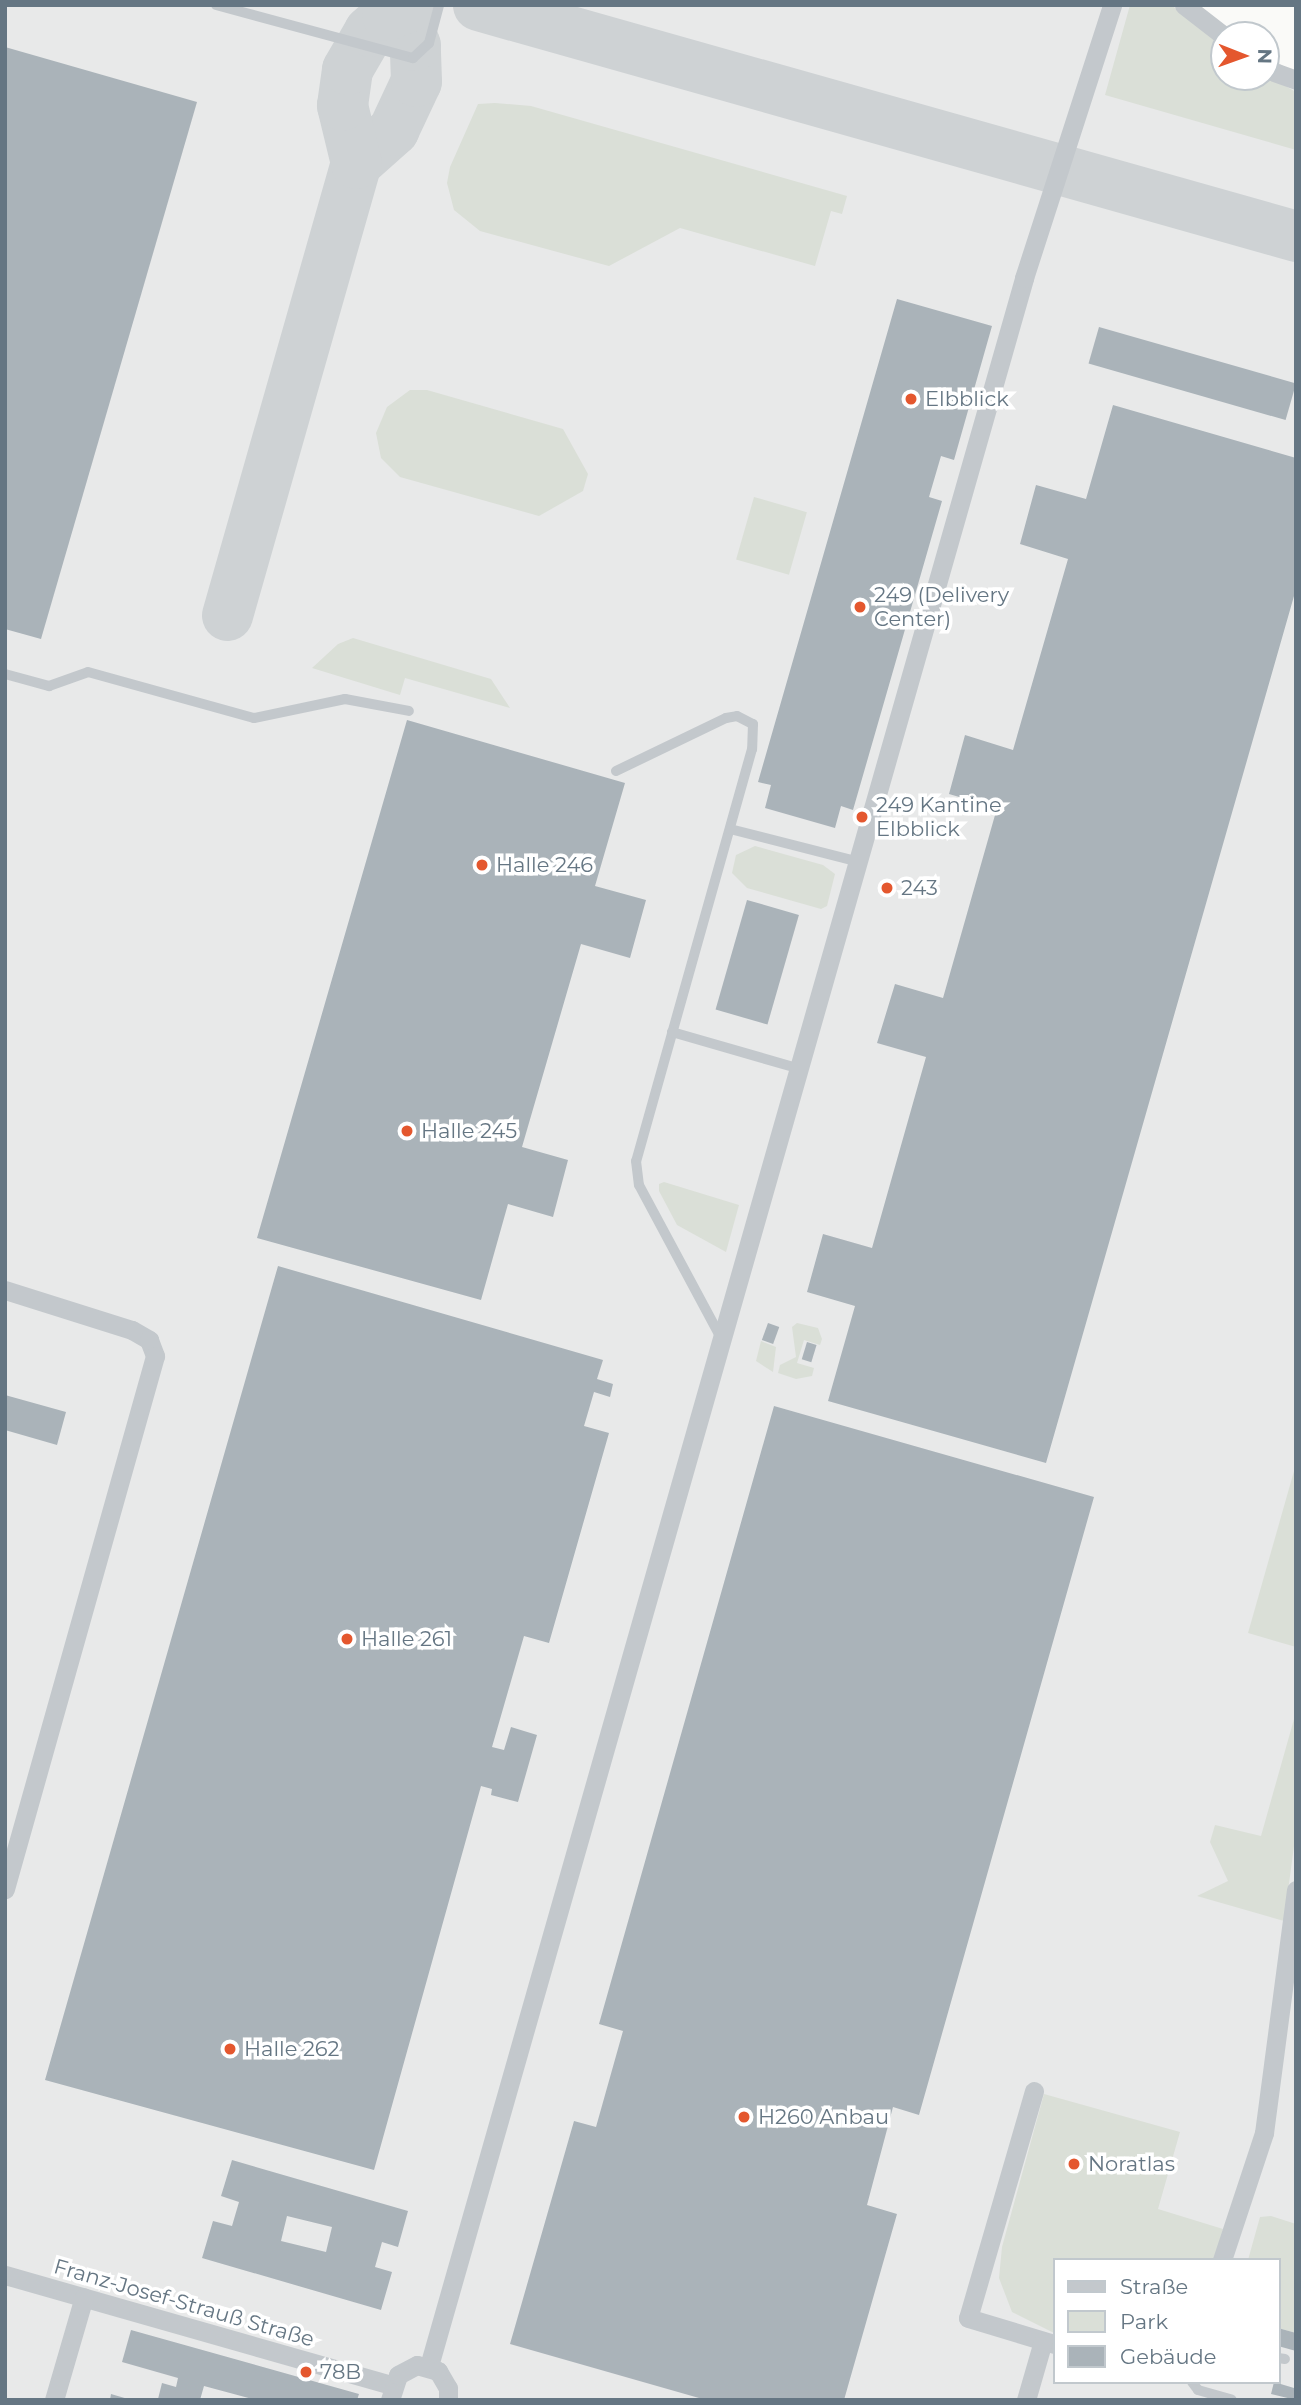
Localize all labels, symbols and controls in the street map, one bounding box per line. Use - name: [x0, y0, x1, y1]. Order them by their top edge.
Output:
- north arrow: [1210, 21, 1280, 91]
- text: N: [1253, 48, 1276, 64]
- place label: Elbblick: [925, 386, 1009, 412]
- marker: Elbblick: [903, 391, 919, 407]
- place label: 249 (Delivery Center): [874, 582, 1009, 632]
- marker: 249 (Delivery Center): [852, 599, 868, 615]
- place label: 249 Kantine Elbblick: [876, 792, 1002, 842]
- marker: 249 Kantine Elbblick: [854, 809, 870, 825]
- place label: Halle 246: [496, 852, 593, 878]
- marker: Halle 246: [474, 857, 490, 873]
- place label: 243: [901, 875, 938, 901]
- marker: 243: [879, 880, 895, 896]
- place label: Halle 245: [421, 1118, 517, 1144]
- marker: Halle 245: [399, 1123, 415, 1139]
- place label: Halle 261: [361, 1626, 452, 1652]
- marker: Halle 261: [339, 1631, 355, 1647]
- place label: Halle 262: [244, 2036, 340, 2062]
- marker: Halle 262: [222, 2041, 238, 2057]
- place label: H260 Anbau: [758, 2104, 889, 2130]
- marker: H260 Anbau: [736, 2109, 752, 2125]
- place label: Noratlas: [1088, 2151, 1175, 2177]
- marker: Noratlas: [1066, 2156, 1082, 2172]
- street label: Franz-Josef-Strauß Straße: [51, 2254, 317, 2352]
- legend: [1052, 2258, 1280, 2384]
- text: Straße: [1120, 2274, 1188, 2299]
- text: Park: [1120, 2309, 1168, 2334]
- text: Gebäude: [1120, 2344, 1217, 2369]
- place label: 78B: [320, 2359, 361, 2385]
- marker: 78B: [298, 2364, 314, 2380]

